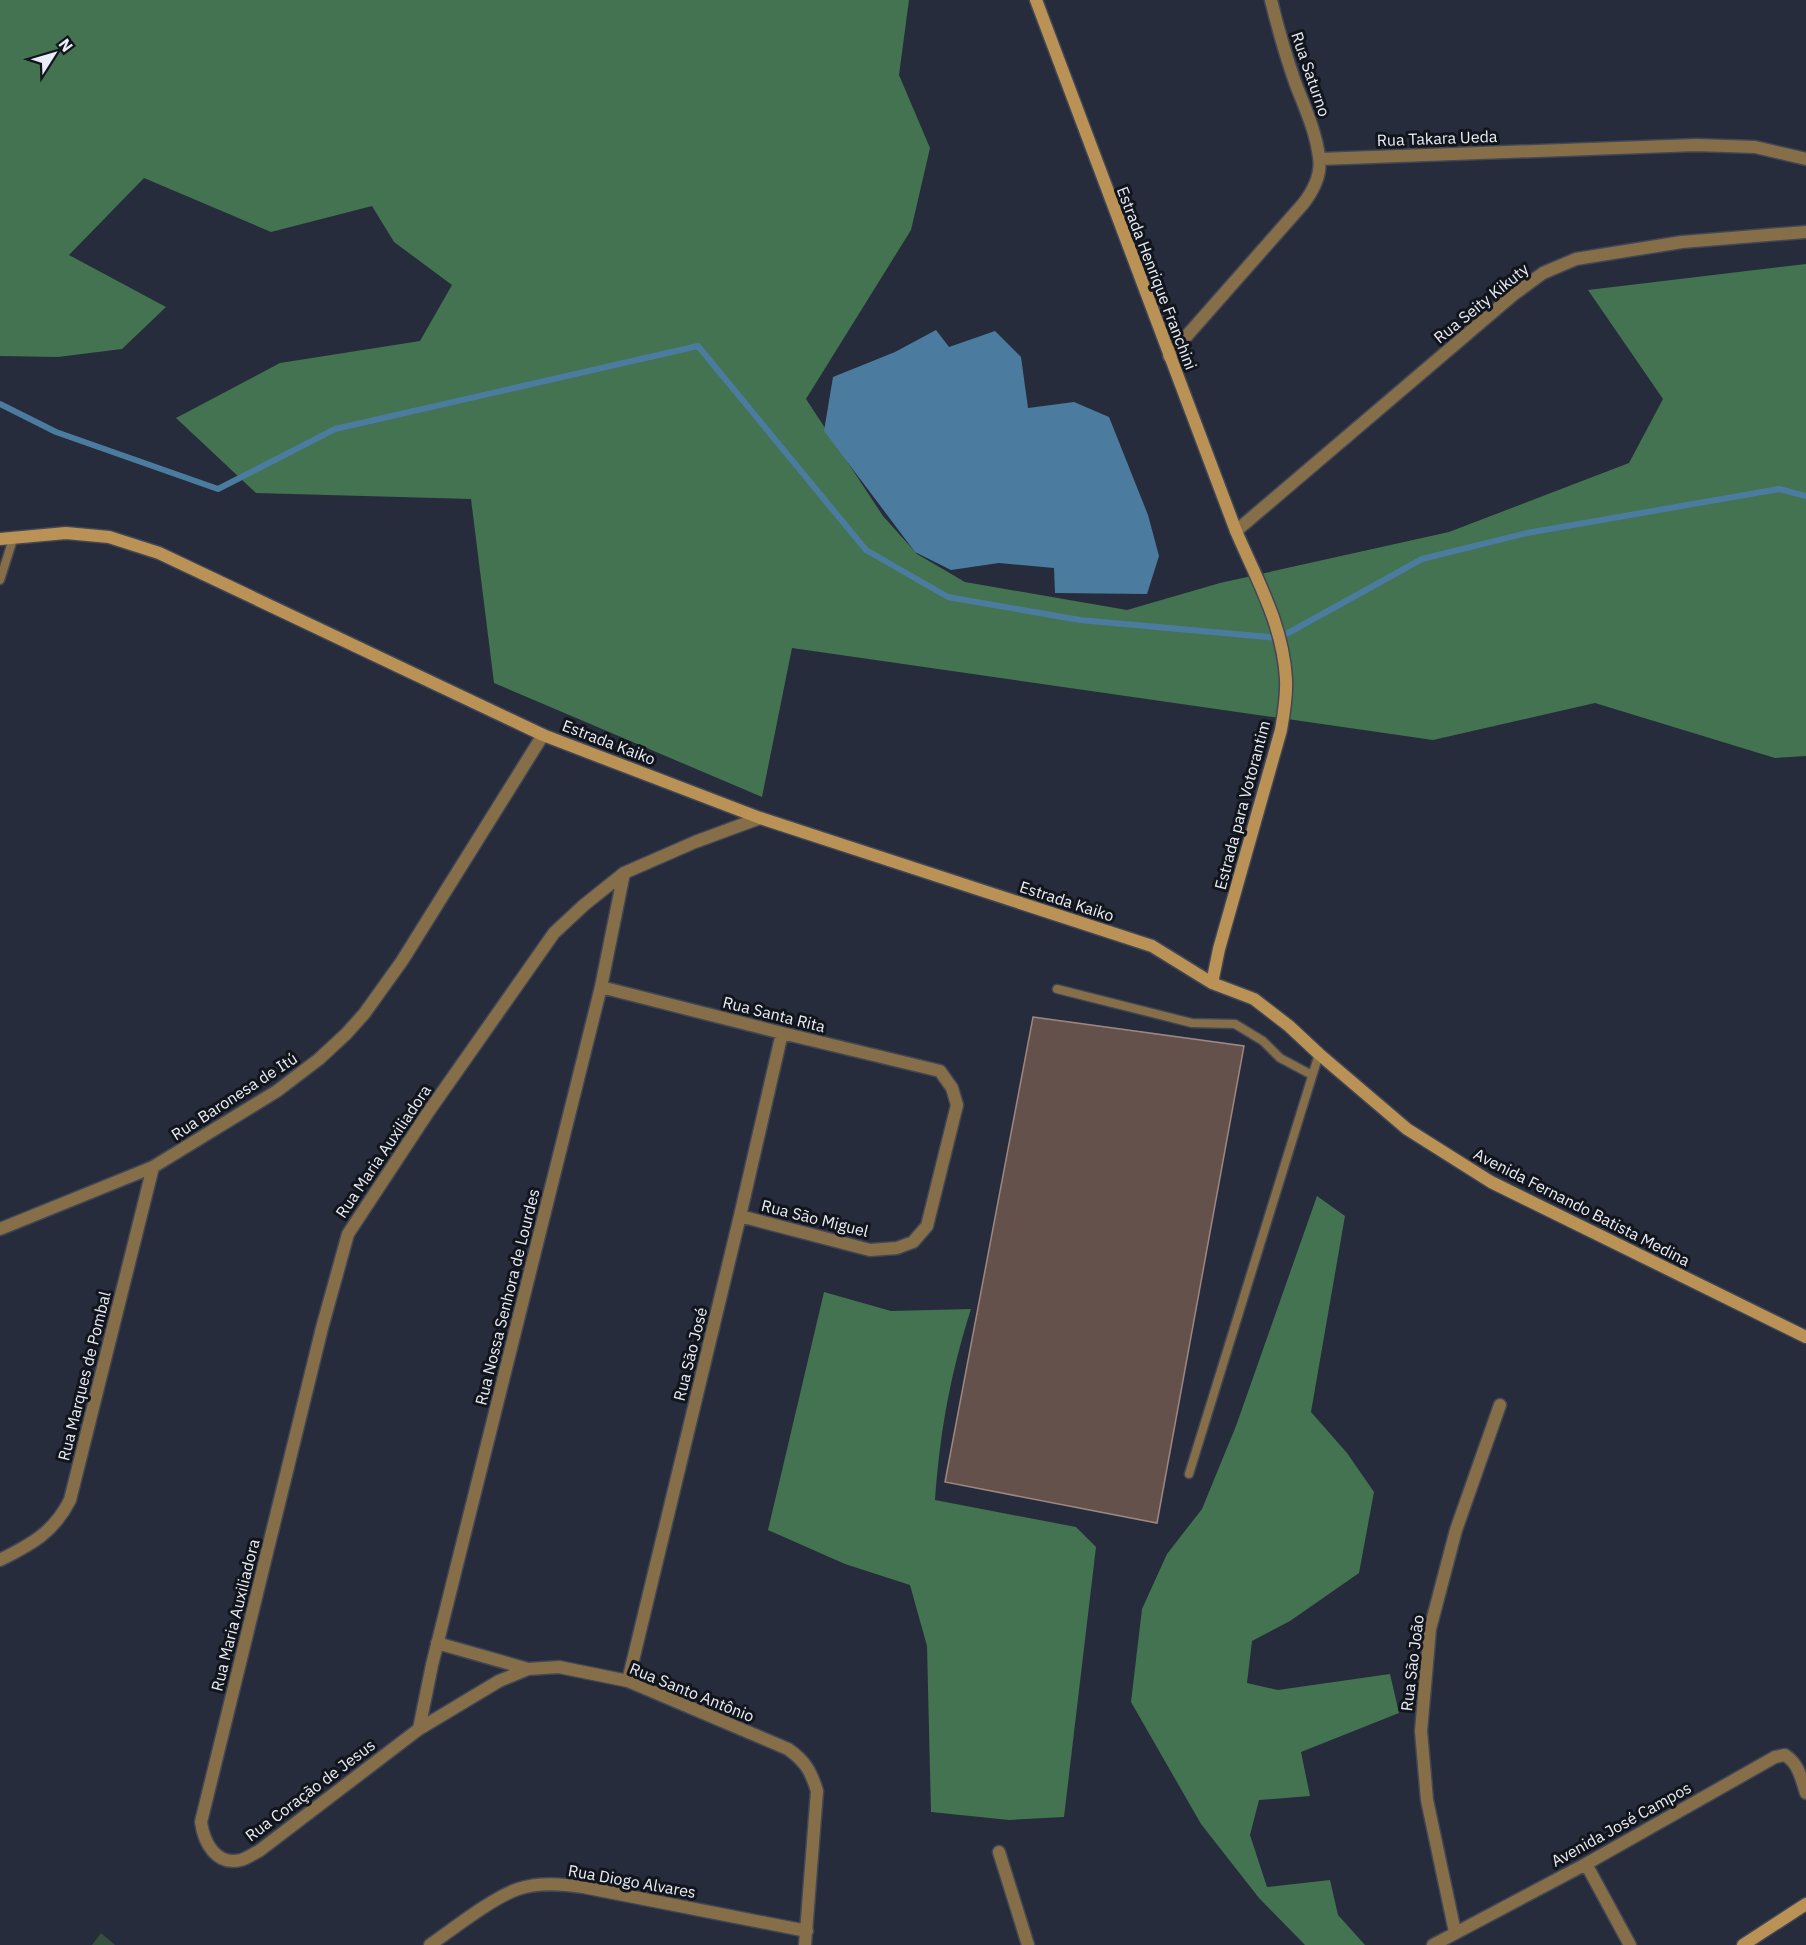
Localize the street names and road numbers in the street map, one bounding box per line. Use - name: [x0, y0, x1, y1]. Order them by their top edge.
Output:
- street label: Rua Saturno: [1287, 29, 1335, 119]
- street label: Rua Takara Ueda: [1376, 126, 1498, 150]
- street label: Estrada Henrique Franchini: [1113, 183, 1201, 373]
- street label: Rua Seity Kikuty: [1430, 259, 1532, 347]
- street label: Estrada Kaiko: [560, 715, 658, 769]
- street label: Estrada para Votorantim: [1210, 718, 1274, 892]
- street label: Estrada Kaiko: [1017, 876, 1117, 926]
- street label: Rua Santa Rita: [721, 992, 828, 1037]
- street label: Rua Baronesa de Itú: [167, 1048, 301, 1144]
- street label: Rua Maria Auxiliadora: [331, 1080, 435, 1221]
- street label: Avenida Fernando Batista Medina: [1471, 1144, 1694, 1271]
- street label: Rua Nossa Senhora de Lourdes: [470, 1187, 544, 1407]
- street label: Rua São Miguel: [759, 1195, 871, 1241]
- street label: Rua Marques de Pombal: [53, 1289, 115, 1463]
- street label: Rua São José: [669, 1305, 711, 1403]
- street label: Rua Maria Auxiliadora: [206, 1536, 264, 1693]
- street label: Rua São João: [1396, 1614, 1428, 1712]
- street label: Rua Santo Antônio: [627, 1658, 757, 1726]
- street label: Rua Coração de Jesus: [241, 1735, 379, 1845]
- street label: Avenida José Campos: [1547, 1777, 1695, 1871]
- street label: Rua Diogo Alvares: [566, 1860, 698, 1902]

